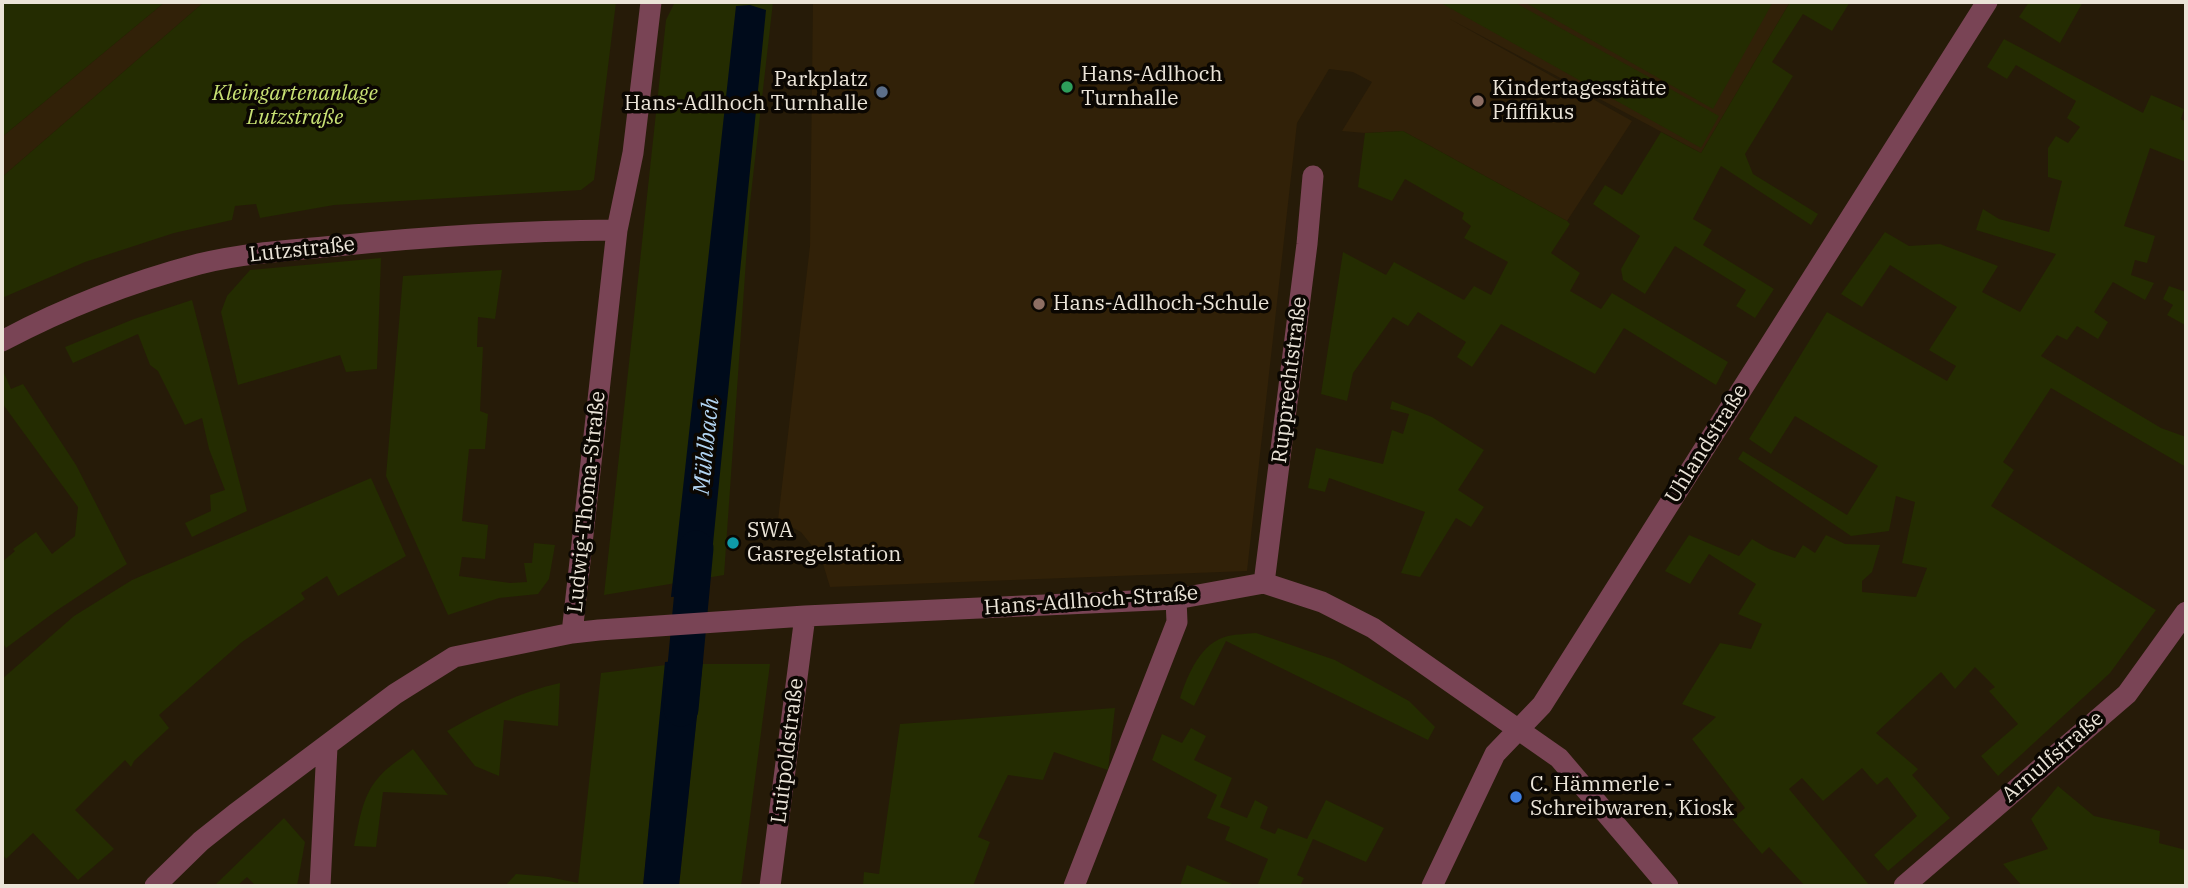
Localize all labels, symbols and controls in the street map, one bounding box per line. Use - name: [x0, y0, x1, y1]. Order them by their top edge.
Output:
- place label: Hans-Adlhoch Turnhalle: [1081, 62, 1223, 112]
- place label: Parkplatz Hans-Adlhoch Turnhalle: [624, 67, 868, 117]
- place label: Kindertagesstätte Pfiffikus: [1492, 76, 1667, 126]
- marker: Hans-Adlhoch Turnhalle: [1059, 79, 1075, 95]
- park label: Kleingartenanlage Lutzstraße: [212, 81, 378, 131]
- marker: Parkplatz Hans-Adlhoch Turnhalle: [874, 84, 890, 100]
- marker: Kindertagesstätte Pfiffikus: [1470, 93, 1486, 109]
- street label: Lutzstraße: [248, 232, 356, 268]
- place label: Hans-Adlhoch-Schule: [1053, 291, 1269, 317]
- street label: Rupprechtstraße: [1267, 295, 1313, 465]
- marker: Hans-Adlhoch-Schule: [1031, 296, 1047, 312]
- street label: Uhlandstraße: [1660, 380, 1754, 508]
- street label: Ludwig-Thoma-Straße: [563, 390, 611, 614]
- water label: Mühlbach: [688, 396, 726, 496]
- place label: SWA Gasregelstation: [747, 518, 902, 568]
- marker: SWA Gasregelstation: [725, 535, 741, 551]
- street label: Hans-Adlhoch-Straße: [983, 581, 1199, 621]
- street label: Luitpoldstraße: [767, 677, 809, 825]
- street label: Arnulfstraße: [1997, 706, 2109, 808]
- place label: C. Hämmerle - Schreibwaren, Kiosk: [1530, 772, 1734, 822]
- marker: C. Hämmerle - Schreibwaren, Kiosk: [1508, 789, 1524, 805]

